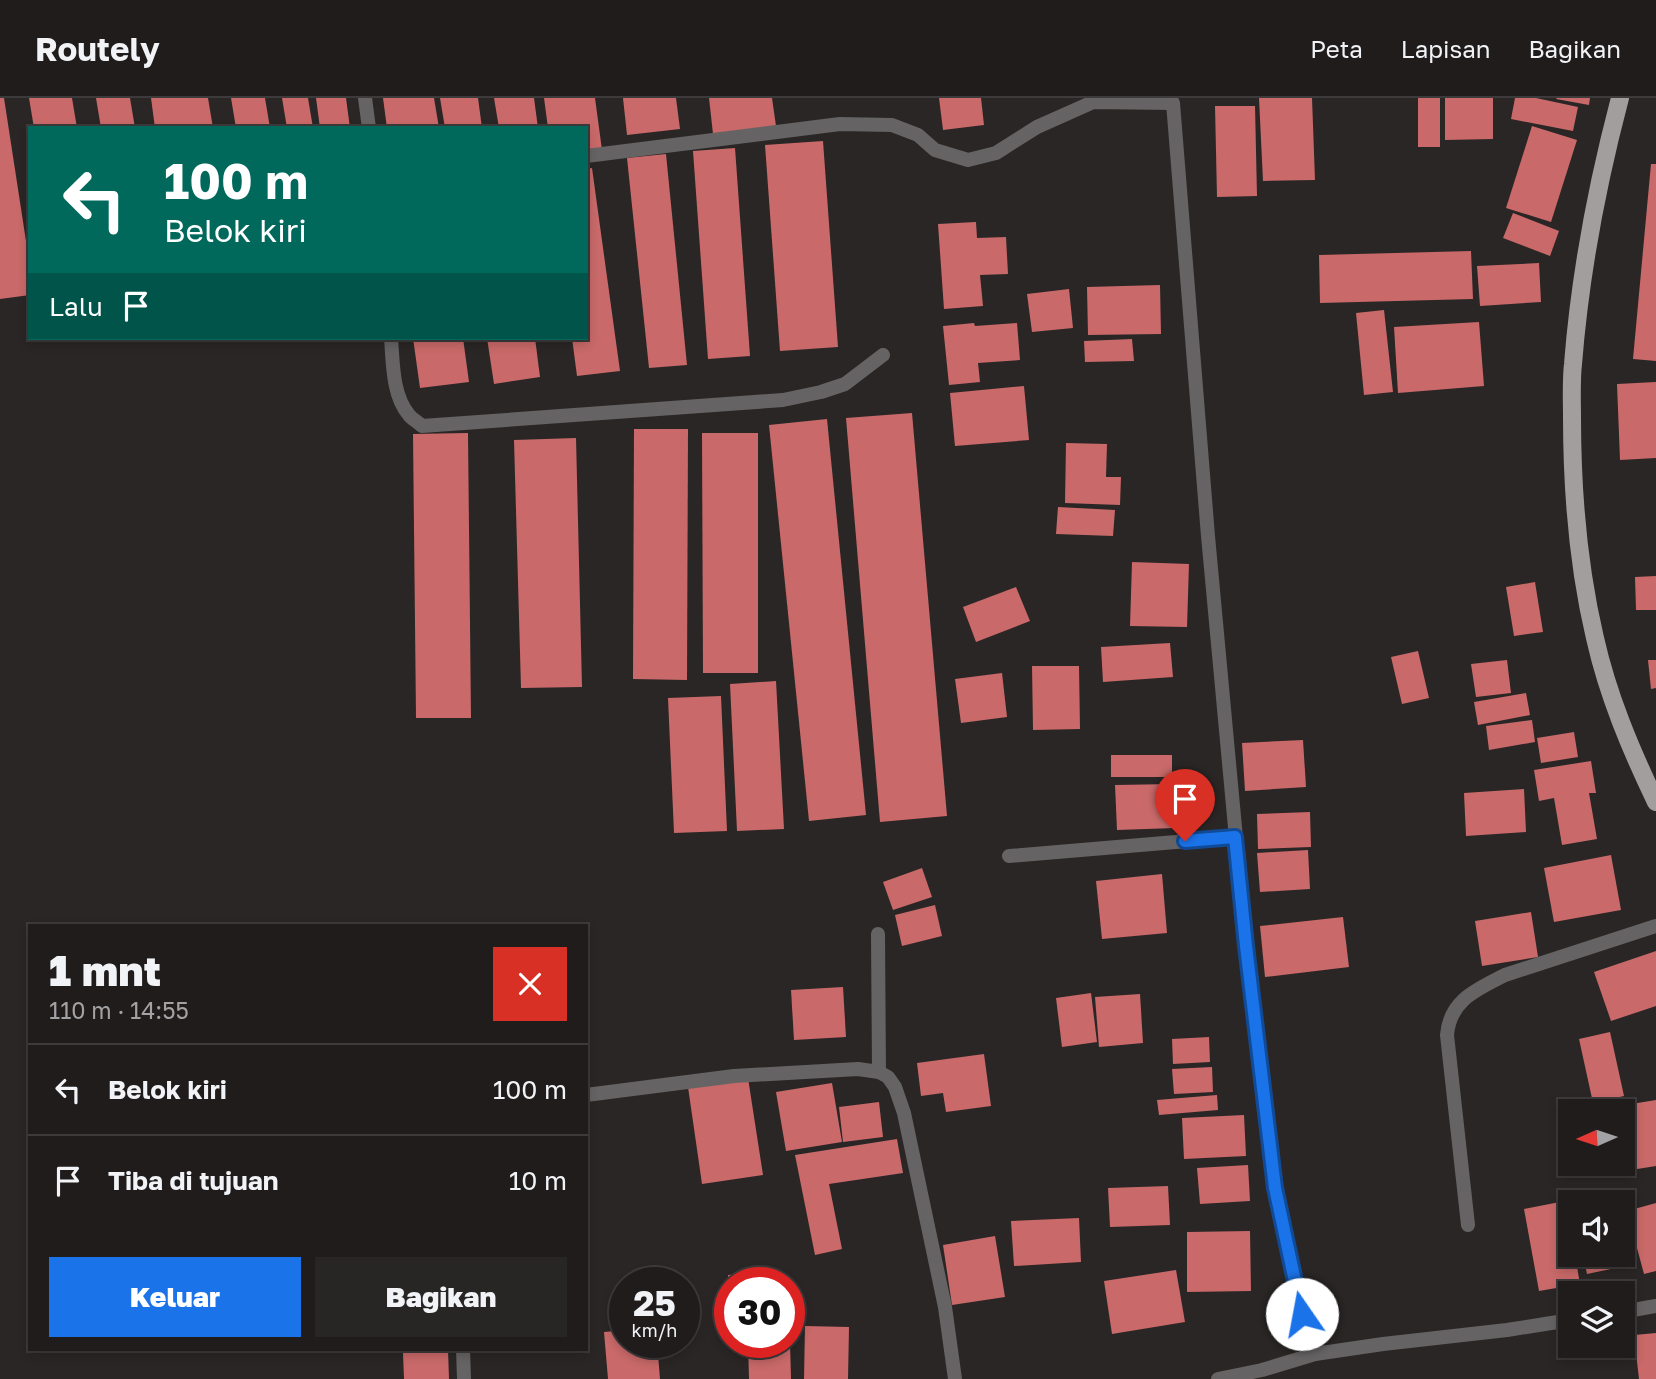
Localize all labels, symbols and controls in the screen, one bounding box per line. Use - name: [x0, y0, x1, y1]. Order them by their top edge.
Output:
- text: Routely: [35, 29, 160, 68]
- text: Peta: [1310, 34, 1363, 63]
- text: Lapisan: [1401, 34, 1491, 63]
- text: Bagikan: [1529, 34, 1621, 63]
- text: 100 m: [164, 151, 308, 210]
- icon: left: [49, 154, 140, 245]
- text: Belok kiri: [164, 211, 307, 249]
- icon: arrive: [117, 287, 155, 325]
- text: Lalu: [49, 291, 103, 322]
- pin: [1155, 769, 1215, 841]
- icon: arrive: [1166, 780, 1204, 818]
- text: 1 mnt: [49, 945, 161, 995]
- button: close: [493, 947, 567, 1021]
- text: 110 m · 14:55: [49, 996, 189, 1024]
- icon: left: [49, 1071, 87, 1109]
- text: Belok kiri: [108, 1074, 227, 1105]
- text: 100 m: [493, 1074, 567, 1105]
- north arrow: [1558, 1099, 1634, 1176]
- map controls: [1558, 1099, 1635, 1358]
- icon: arrive: [49, 1162, 87, 1200]
- text: Tiba di tujuan: [108, 1165, 278, 1196]
- text: 10 m: [509, 1165, 567, 1196]
- button: sound: [1558, 1190, 1635, 1267]
- button: Keluar: [49, 1257, 301, 1337]
- button: Bagikan: [315, 1257, 567, 1337]
- speed limit sign: 30: [714, 1267, 805, 1358]
- position arrow: [1265, 1277, 1339, 1351]
- button: layers: [1558, 1281, 1635, 1358]
- text: 25: [633, 1282, 676, 1324]
- text: km/h: [632, 1319, 677, 1341]

